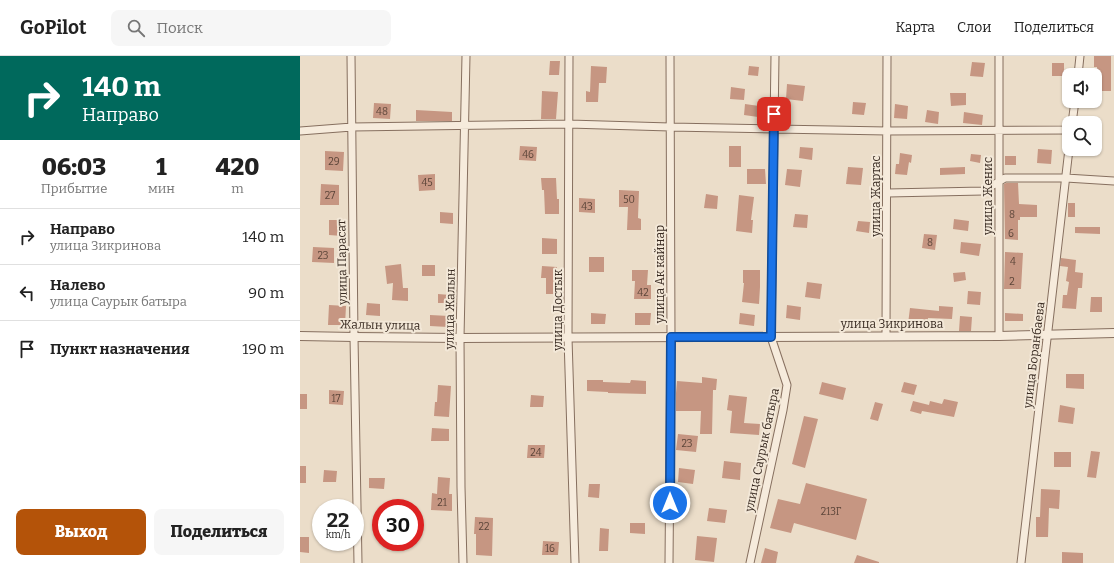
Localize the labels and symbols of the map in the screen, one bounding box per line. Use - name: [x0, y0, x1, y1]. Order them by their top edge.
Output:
- pin: [757, 97, 791, 131]
- house number: 48: [376, 106, 388, 118]
- house number: 46: [522, 149, 534, 161]
- street label: улица Жартас: [869, 155, 883, 238]
- house number: 29: [328, 156, 340, 168]
- street label: улица Женис: [981, 157, 995, 236]
- house number: 45: [421, 177, 433, 189]
- house number: 27: [325, 190, 335, 202]
- house number: 50: [623, 194, 635, 206]
- house number: 43: [581, 201, 593, 213]
- house number: 8: [1009, 209, 1015, 221]
- street label: улица Парасат: [334, 219, 350, 306]
- street label: улица Ак кайнар: [653, 225, 667, 324]
- house number: 6: [1008, 228, 1014, 240]
- house number: 8: [927, 237, 933, 249]
- house number: 23: [317, 250, 329, 262]
- house number: 4: [1010, 256, 1016, 268]
- street label: улица Жалын: [442, 268, 458, 351]
- street label: улица Достык: [551, 269, 565, 352]
- house number: 2: [1009, 276, 1015, 288]
- house number: 42: [637, 287, 649, 299]
- street label: улица Боранбаева: [1020, 300, 1048, 410]
- street label: Жалын улица: [339, 317, 421, 333]
- street label: улица Зикринова: [840, 317, 944, 331]
- street label: улица Саурык батыра: [742, 386, 782, 514]
- house number: 17: [332, 393, 340, 405]
- house number: 23: [681, 438, 693, 450]
- house number: 24: [530, 447, 542, 459]
- position arrow: [649, 482, 691, 524]
- house number: 21: [437, 497, 447, 509]
- speed limit sign: 30: [372, 499, 424, 551]
- house number: 213Г: [821, 506, 842, 518]
- house number: 22: [479, 521, 489, 533]
- house number: 16: [545, 543, 555, 555]

